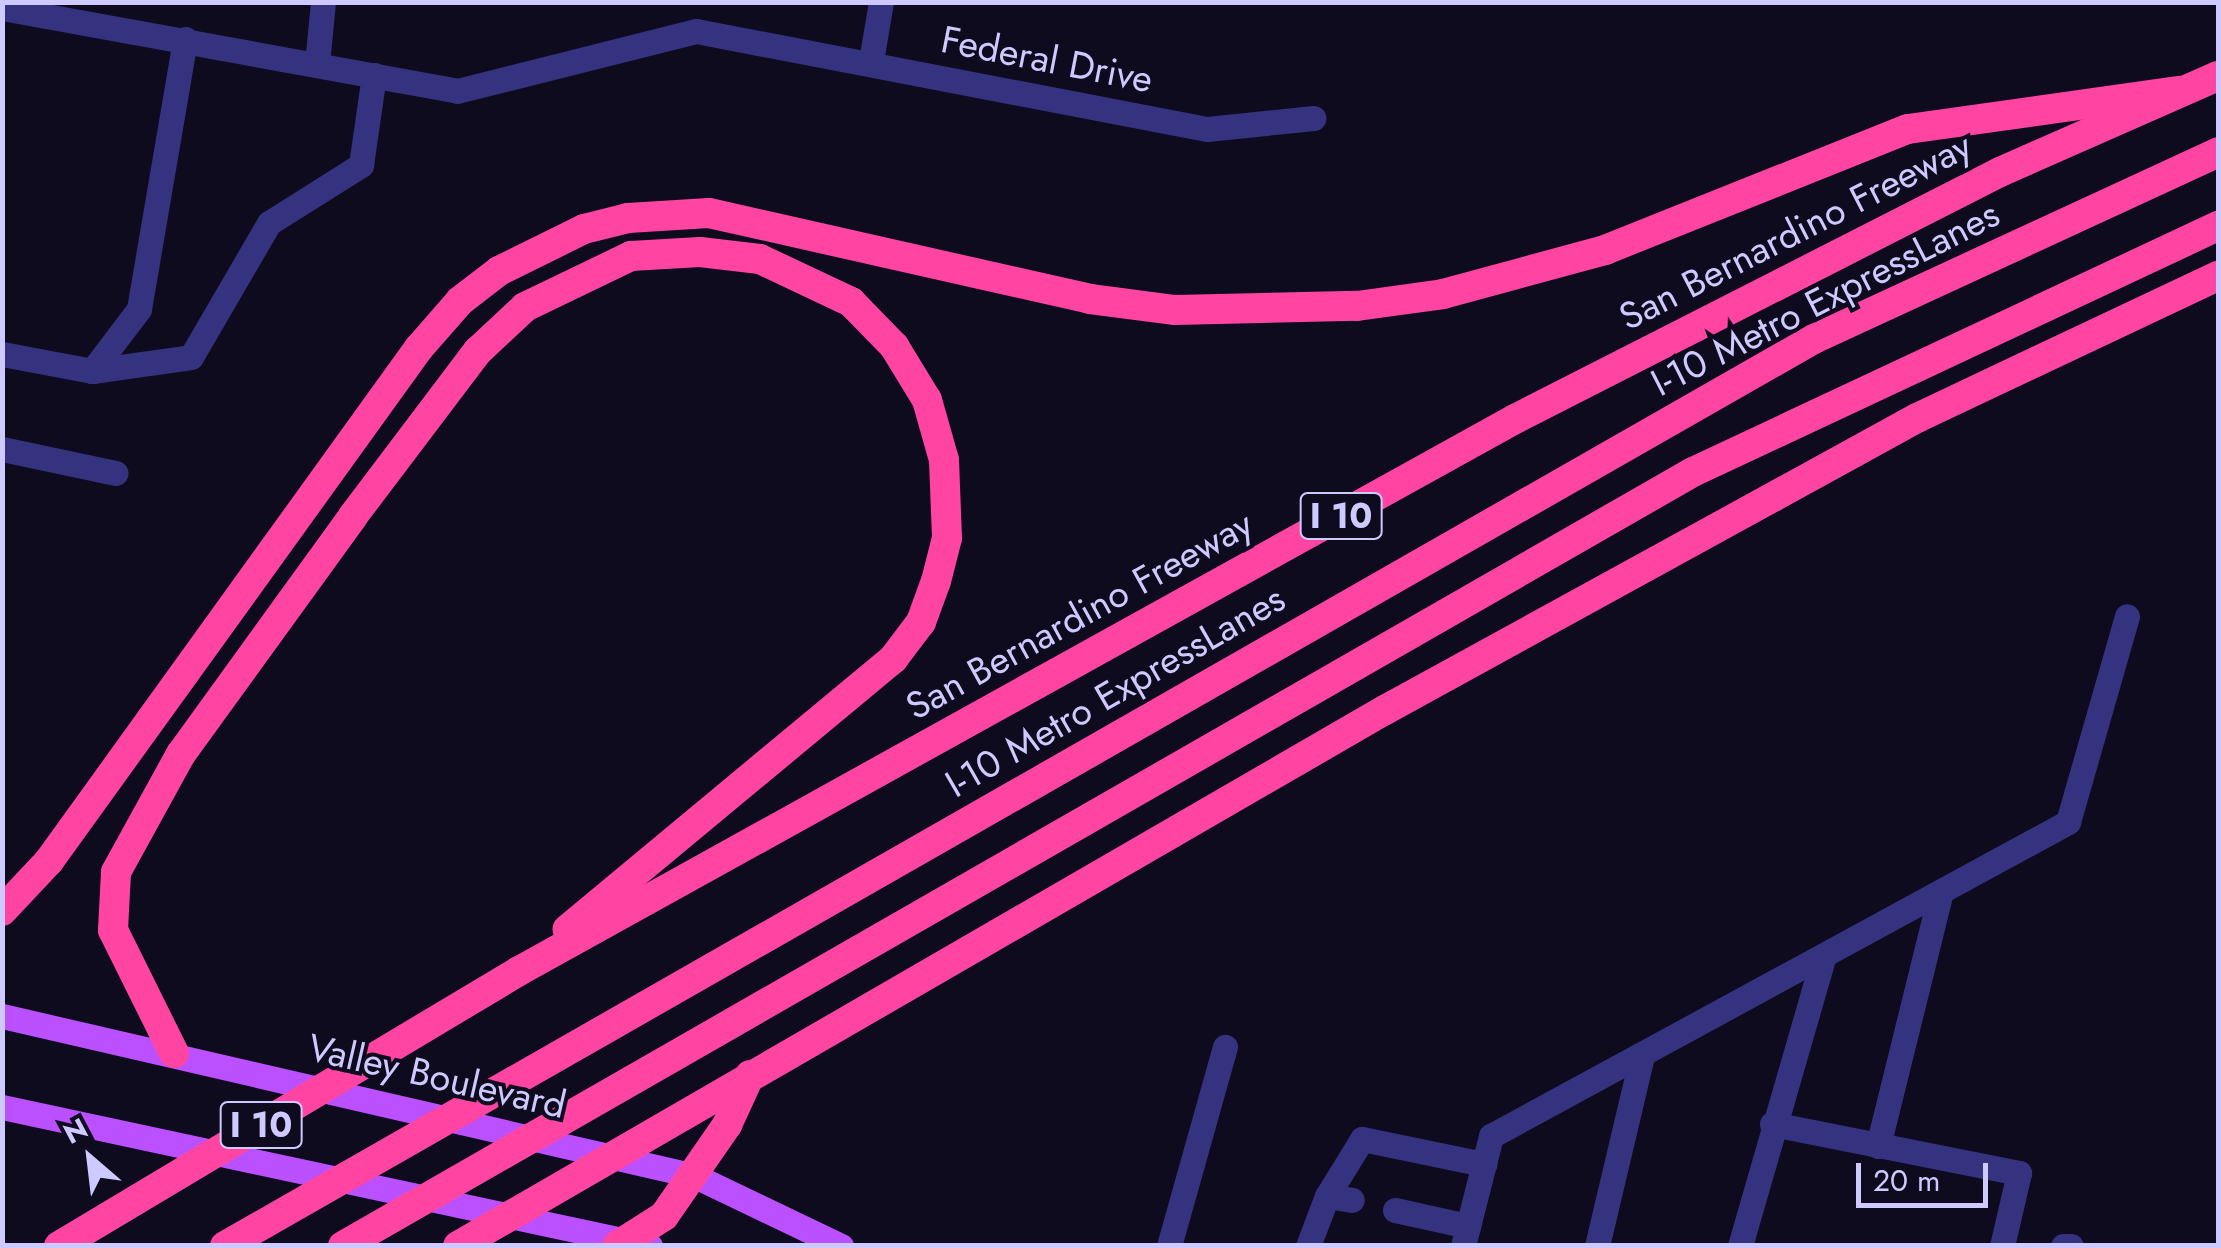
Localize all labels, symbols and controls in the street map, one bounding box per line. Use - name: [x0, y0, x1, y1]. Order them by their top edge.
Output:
- street label: Federal Drive: [937, 16, 1157, 102]
- street label: San Bernardino Freeway: [1611, 122, 1979, 340]
- street label: I-10 Metro ExpressLanes: [1644, 191, 2006, 405]
- road number: I 10: [1298, 486, 1384, 546]
- street label: San Bernardino Freeway: [898, 501, 1260, 729]
- street label: I-10 Metro ExpressLanes: [937, 575, 1293, 807]
- street label: Valley Boulevard: [304, 1024, 570, 1128]
- road number: I 10: [218, 1095, 304, 1155]
- north arrow: [40, 1108, 140, 1208]
- text: N: [56, 1108, 95, 1154]
- scale bar: [1861, 1143, 1994, 1205]
- text: 20 m: [1873, 1159, 1940, 1202]

